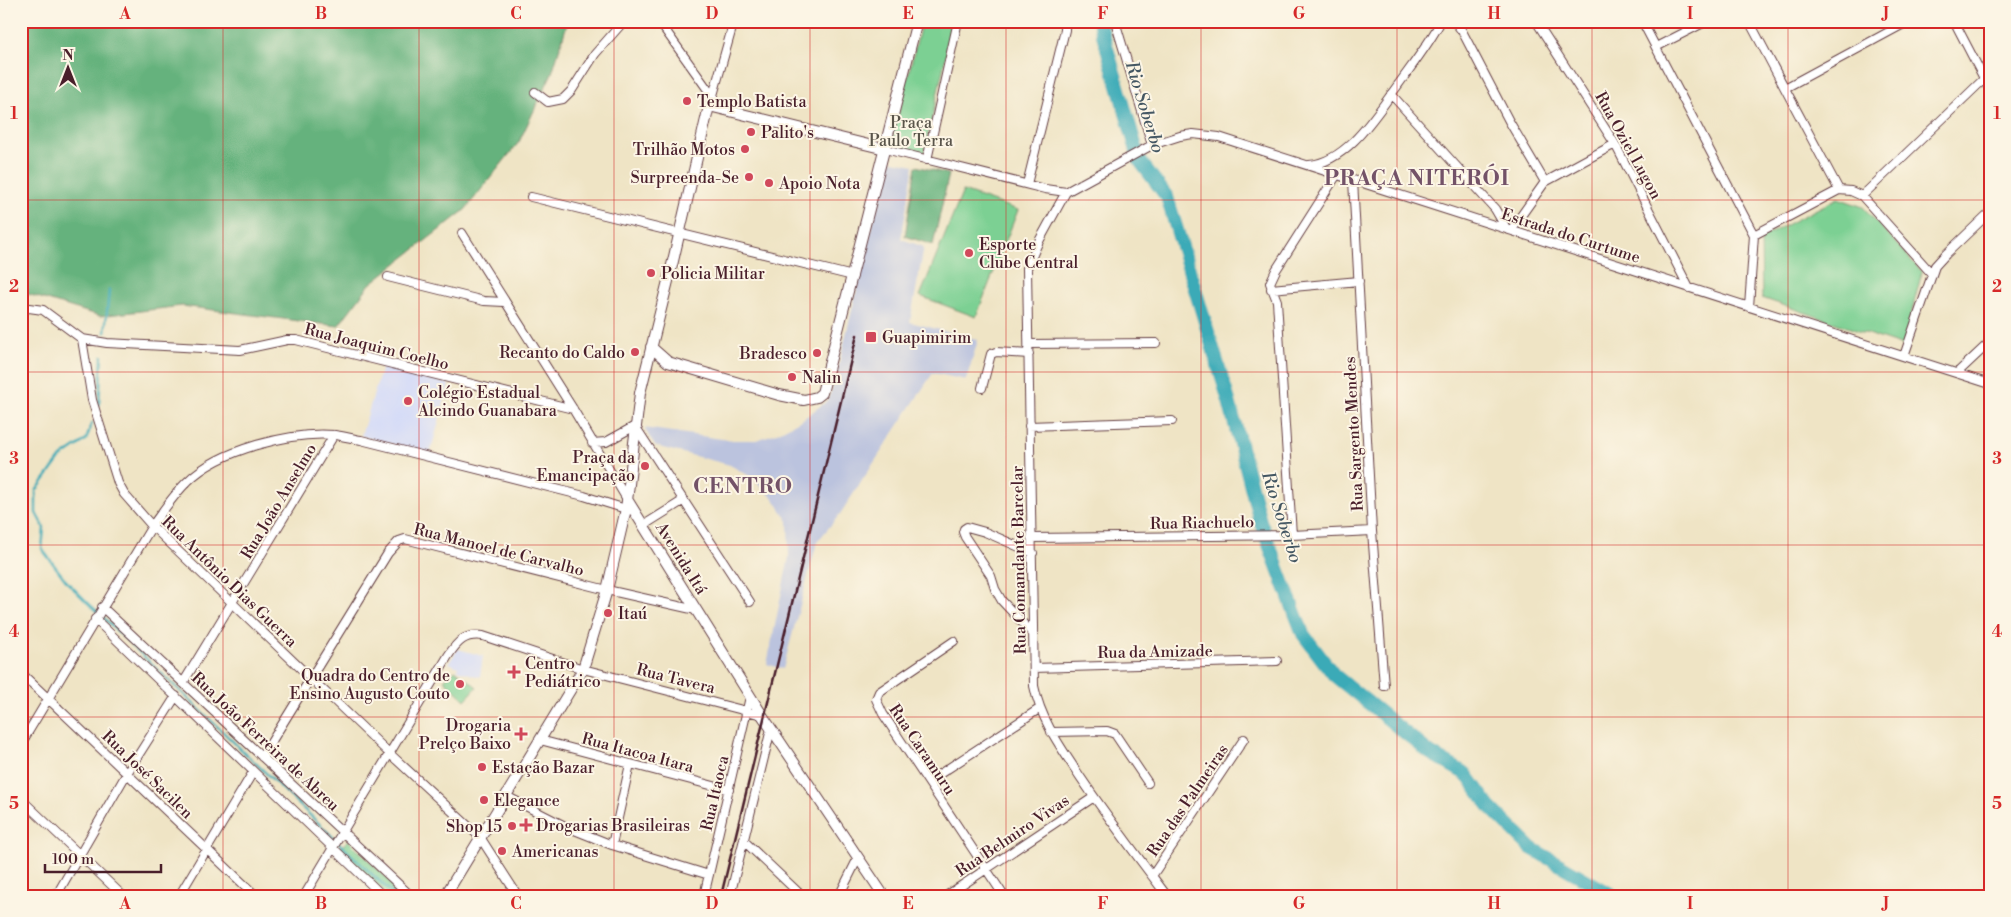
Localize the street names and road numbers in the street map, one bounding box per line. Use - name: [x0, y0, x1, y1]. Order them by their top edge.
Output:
- street label: Rua Oziel Lugon: [1590, 88, 1666, 203]
- street label: Estrada do Curtume: [1499, 204, 1643, 268]
- street label: Rua Joaquim Coelho: [302, 319, 451, 375]
- street label: Rua Sargento Mendes: [1340, 356, 1368, 512]
- street label: Rua João Anselmo: [237, 440, 321, 563]
- street label: Rua Comandante Barcelar: [1007, 465, 1031, 655]
- street label: Rua Antônio Dias Guerra: [157, 512, 302, 652]
- street label: Rua Riachuelo: [1150, 512, 1254, 534]
- street label: Avenida Itá: [651, 518, 712, 599]
- street label: Rua Manoel de Carvalho: [412, 519, 586, 581]
- street label: Rua da Amizade: [1097, 641, 1213, 663]
- street label: Rua Tavera: [634, 660, 718, 699]
- street label: Rua João Ferreira de Abreu: [187, 668, 344, 816]
- street label: Rua Caramuru: [884, 700, 960, 799]
- street label: Rua José Sacilen: [98, 726, 197, 823]
- street label: Rua Itacoa Itara: [580, 728, 697, 778]
- street label: Rua das Palmeiras: [1143, 741, 1233, 861]
- street label: Rua Itaoca: [697, 753, 734, 833]
- street label: Rua Belmiro Vivas: [952, 790, 1073, 881]

